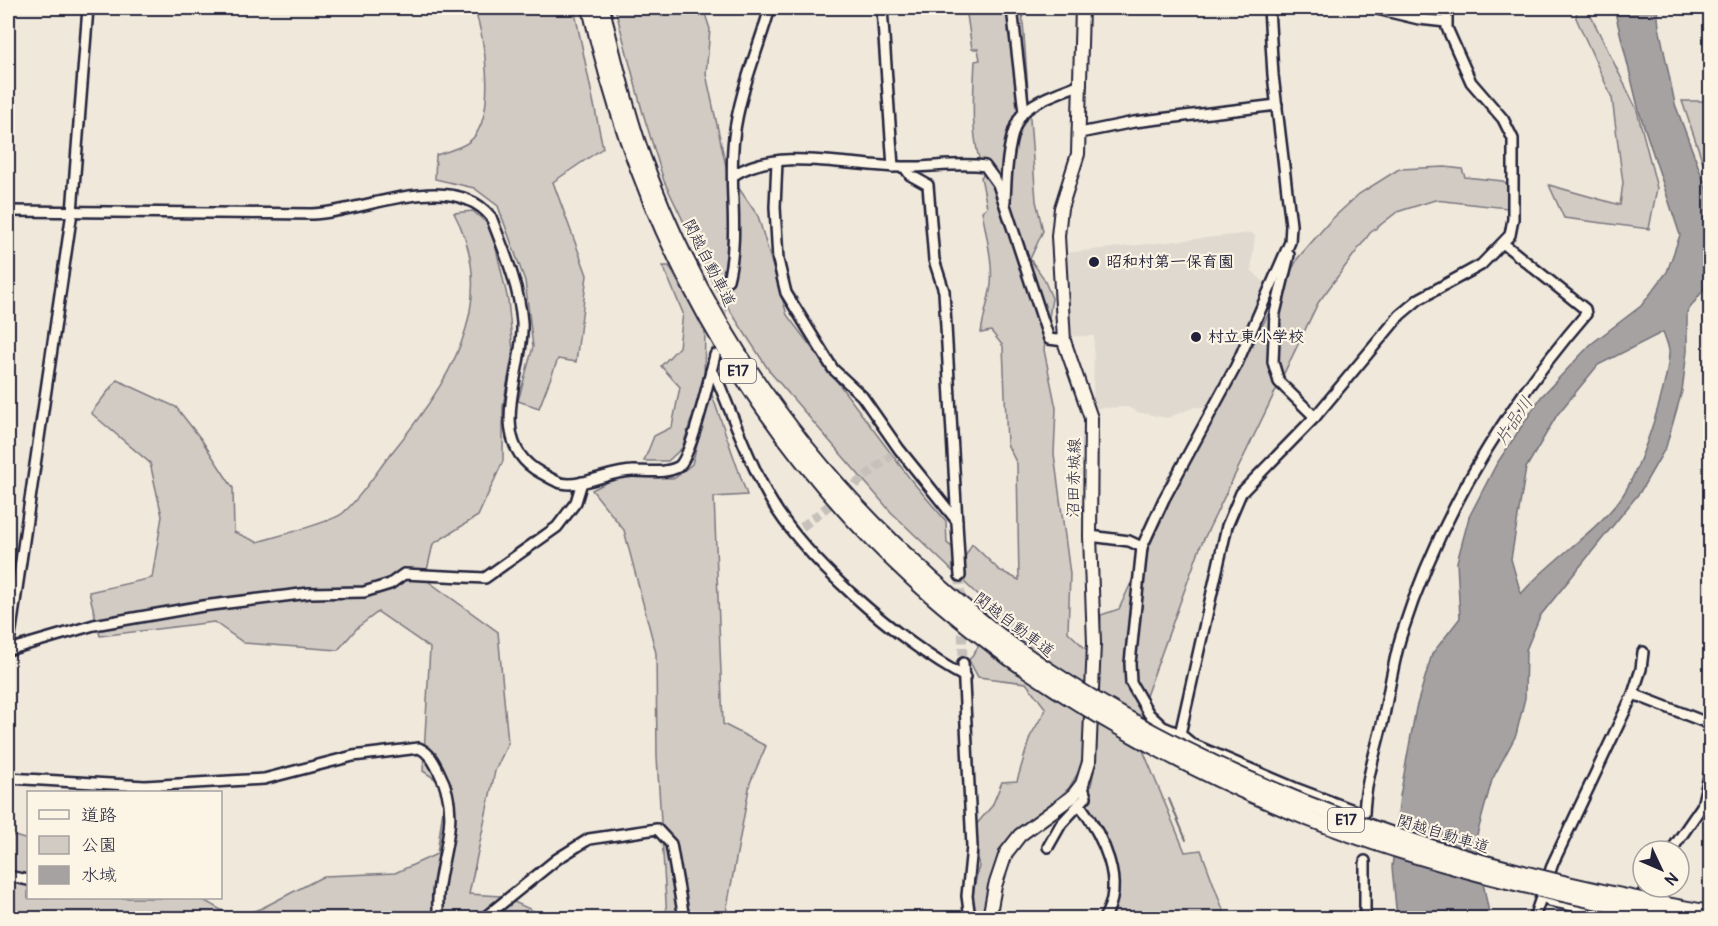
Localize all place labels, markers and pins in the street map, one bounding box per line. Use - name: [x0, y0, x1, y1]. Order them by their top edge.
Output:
- place label: 昭和村第一保育園: [1106, 252, 1234, 272]
- marker: 昭和村第一保育園: [1087, 255, 1101, 269]
- place label: 村立東小学校: [1208, 327, 1304, 347]
- marker: 村立東小学校: [1189, 330, 1203, 344]

